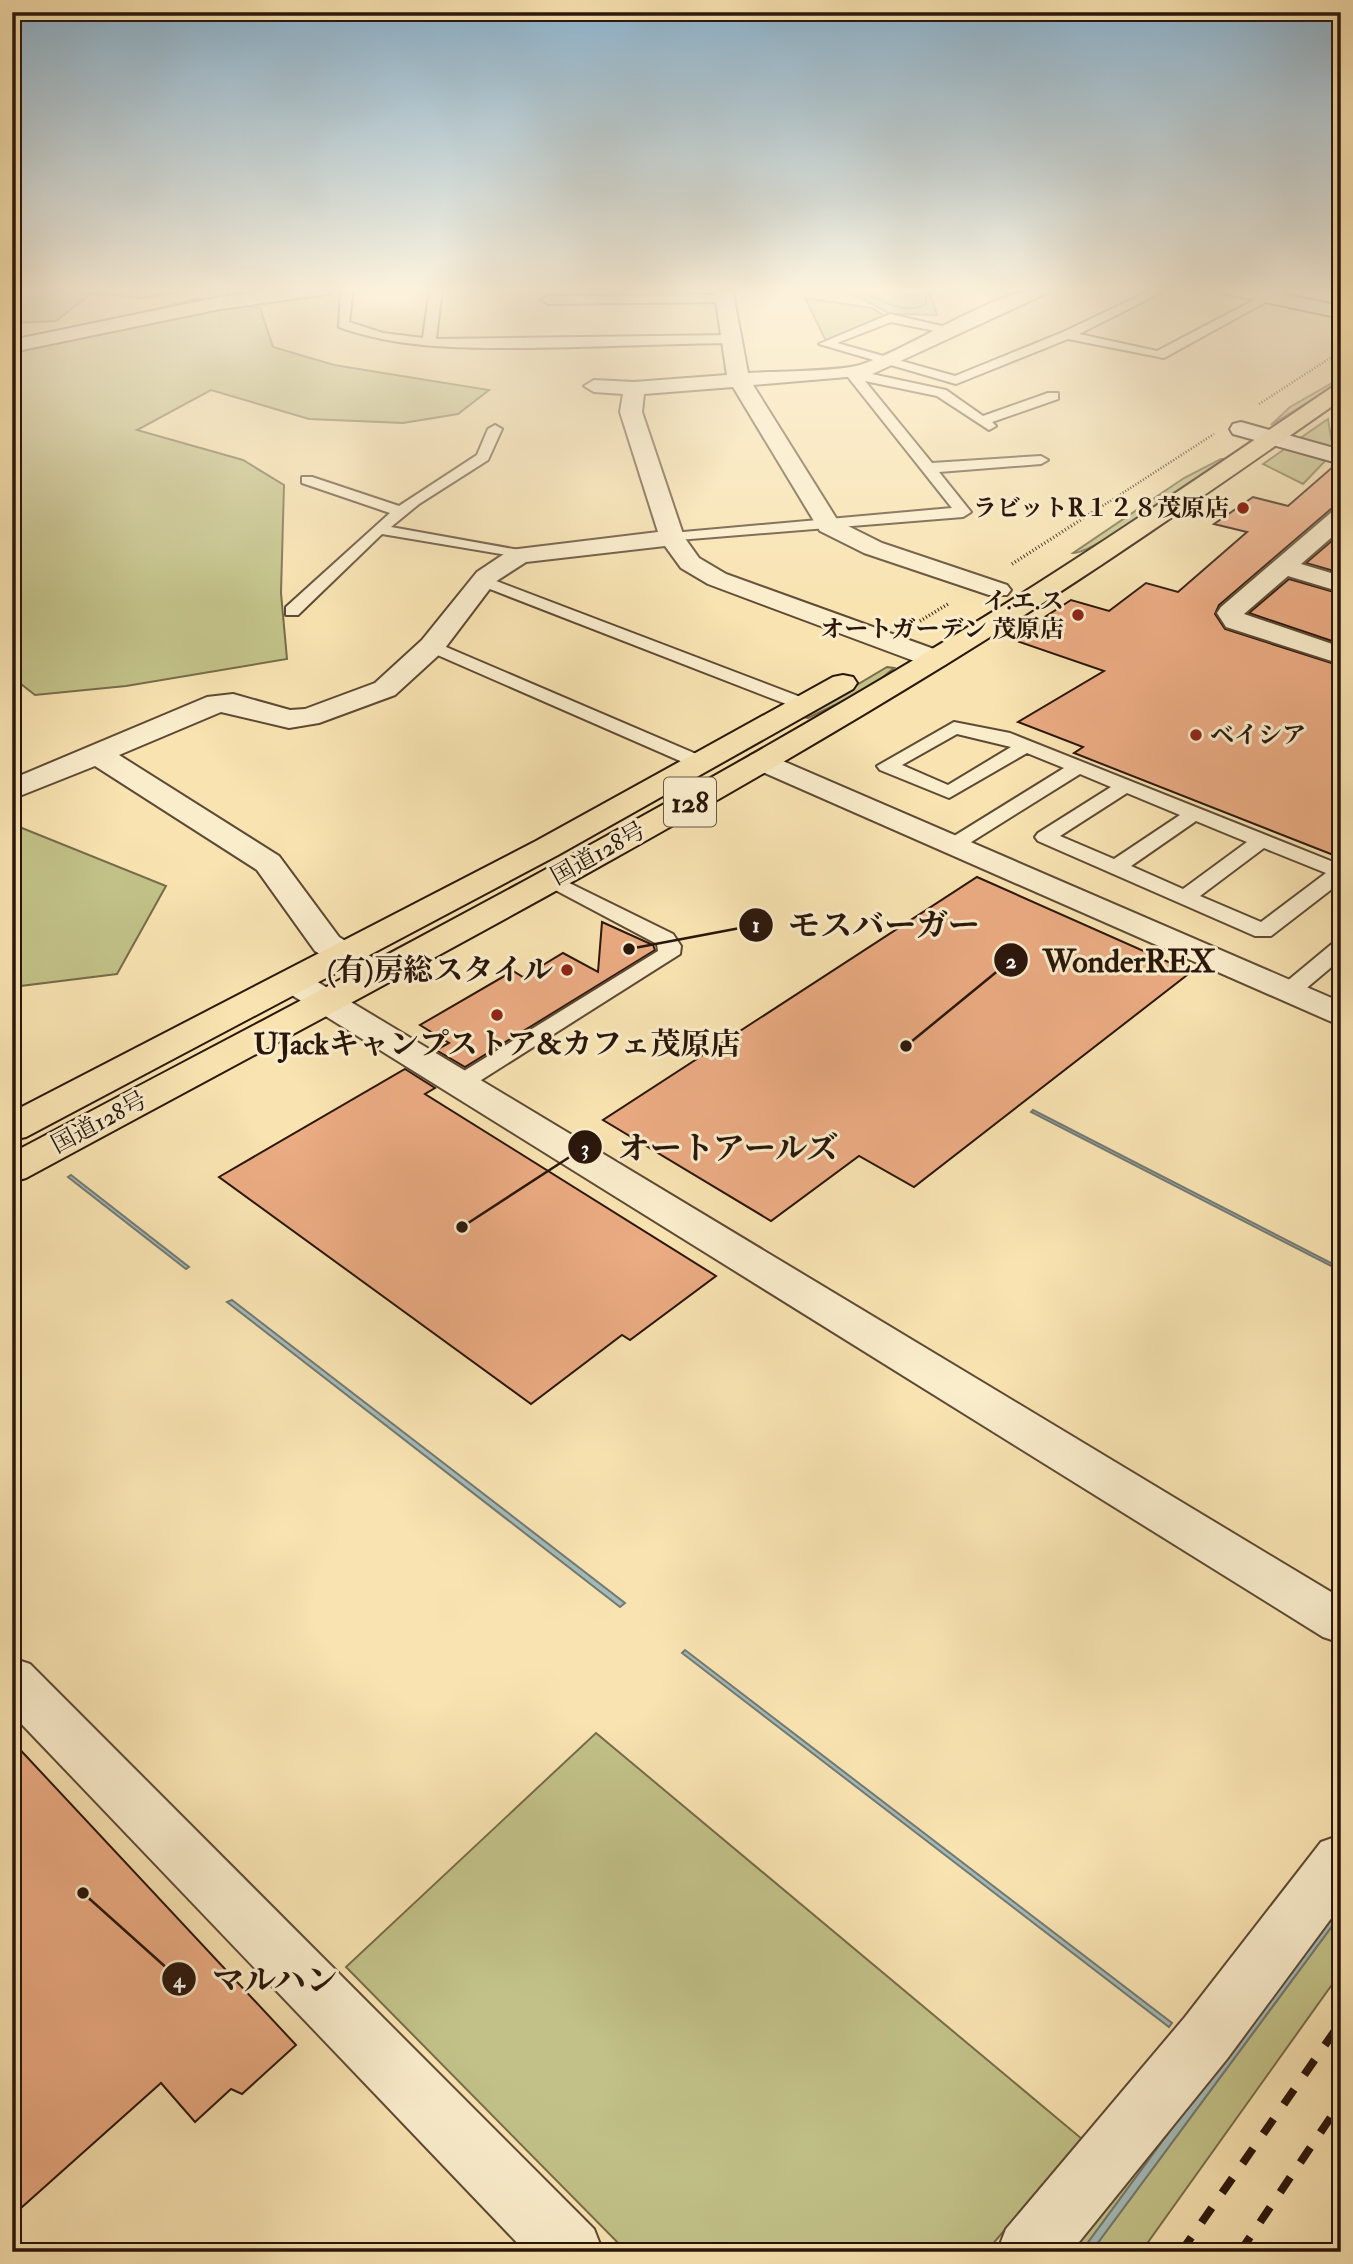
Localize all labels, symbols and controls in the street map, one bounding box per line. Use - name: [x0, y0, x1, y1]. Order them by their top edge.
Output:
- place label: ラビットR１２８茂原店: [973, 493, 1229, 524]
- marker: ラビットR１２８茂原店: [1235, 500, 1251, 516]
- place label: イ.エ.ス オートガーデン 茂原店: [820, 586, 1064, 645]
- marker: イ.エ.ス オートガーデン 茂原店: [1070, 607, 1086, 623]
- place label: ベイシア: [1210, 720, 1306, 751]
- marker: ベイシア: [1188, 727, 1204, 743]
- road number: 128: [664, 778, 716, 826]
- street label: 国道128号: [545, 815, 651, 892]
- callout: モスバーガー: [739, 898, 994, 951]
- text: モスバーガー: [788, 906, 980, 946]
- text: 1: [752, 912, 760, 939]
- callout: WonderREX: [994, 934, 1230, 987]
- text: WonderREX: [1042, 942, 1216, 982]
- text: 2: [1006, 948, 1017, 975]
- place label: (有)房総スタイル: [327, 952, 553, 989]
- marker: (有)房総スタイル: [559, 962, 575, 978]
- marker: UJackキャンプストア&カフェ茂原店: [489, 1007, 505, 1023]
- place label: UJackキャンプストア&カフェ茂原店: [254, 1026, 740, 1063]
- street label: 国道128号: [46, 1084, 152, 1161]
- callout: オートアールズ: [568, 1121, 854, 1174]
- text: オートアールズ: [618, 1129, 838, 1169]
- text: 3: [581, 1135, 589, 1162]
- callout: マルハン: [162, 1953, 353, 2006]
- text: マルハン: [212, 1961, 338, 2001]
- text: 4: [172, 1967, 186, 1994]

